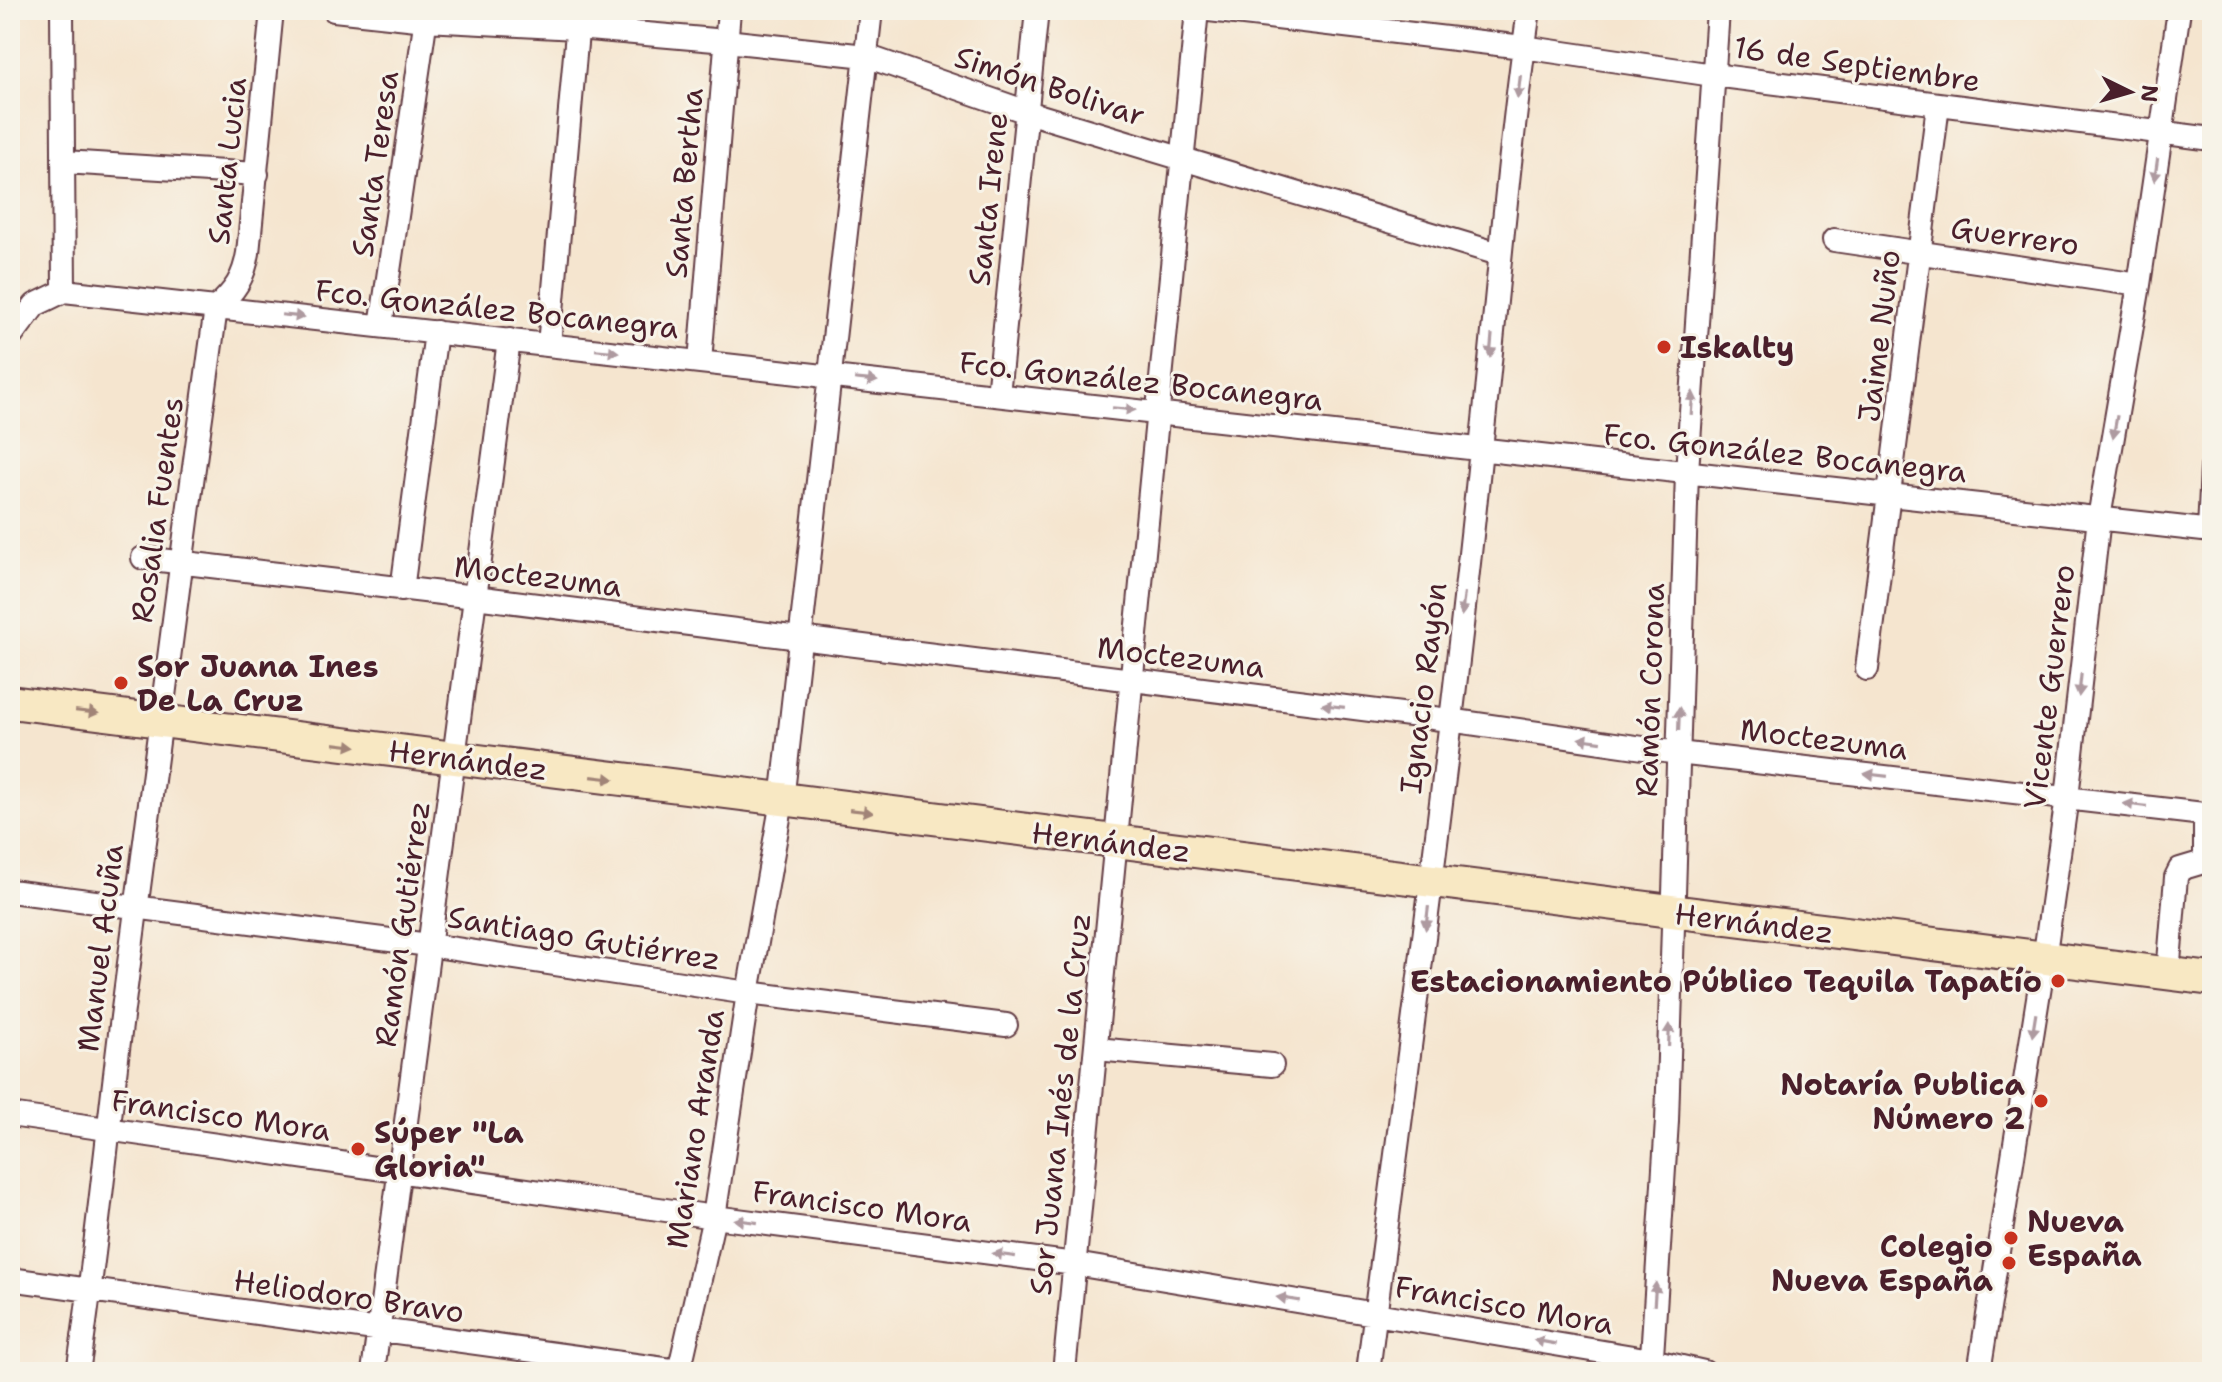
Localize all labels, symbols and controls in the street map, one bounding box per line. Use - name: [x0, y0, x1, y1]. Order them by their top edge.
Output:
- street label: 16 de Septiembre: [1731, 26, 1983, 102]
- street label: Simón Bolivar: [950, 36, 1150, 136]
- north arrow: [2090, 52, 2170, 132]
- street label: Santa Teresa: [342, 68, 408, 260]
- street label: Santa Lucia: [198, 75, 256, 246]
- one-way arrow: [1512, 75, 1525, 100]
- text: N: [2134, 84, 2165, 104]
- street label: Santa Bertha: [655, 86, 713, 280]
- street label: Santa Irene: [959, 110, 1017, 288]
- one-way arrow: [2149, 158, 2162, 183]
- street label: Guerrero: [1948, 207, 2082, 265]
- street label: Jaime Nuño: [1848, 247, 1910, 425]
- street label: Fco. González Bocanegra: [313, 270, 681, 349]
- one-way arrow: [281, 310, 306, 323]
- place label: Iskalty: [1680, 327, 1794, 368]
- one-way arrow: [1484, 334, 1497, 359]
- marker: Iskalty: [1655, 338, 1673, 356]
- street label: Fco. González Bocanegra: [957, 342, 1325, 421]
- one-way arrow: [595, 345, 620, 358]
- one-way arrow: [854, 374, 879, 387]
- one-way arrow: [1685, 390, 1698, 415]
- street label: Rosalia Fuentes: [121, 394, 193, 626]
- one-way arrow: [1112, 403, 1137, 416]
- street label: Fco. González Bocanegra: [1601, 414, 1969, 493]
- one-way arrow: [2108, 415, 2120, 440]
- street label: Moctezuma: [452, 545, 624, 607]
- street label: Vicente Guerrero: [2014, 562, 2084, 812]
- street label: Ignacio Rayón: [1390, 580, 1456, 796]
- street label: Ramón Corona: [1626, 582, 1674, 798]
- one-way arrow: [1456, 592, 1469, 617]
- street label: Moctezuma: [1095, 626, 1267, 688]
- place label: Sor Juana Ines De La Cruz: [137, 646, 378, 721]
- one-way arrow: [2073, 673, 2086, 698]
- marker: Sor Juana Ines De La Cruz: [112, 674, 130, 692]
- one-way arrow: [1320, 699, 1345, 712]
- one-way arrow: [75, 706, 100, 719]
- one-way arrow: [1673, 706, 1686, 731]
- street label: Moctezuma: [1738, 708, 1910, 770]
- street label: Hernández: [386, 730, 550, 790]
- one-way arrow: [1578, 733, 1603, 746]
- one-way arrow: [333, 739, 358, 752]
- one-way arrow: [1863, 769, 1888, 782]
- one-way arrow: [591, 771, 616, 784]
- street label: Ramón Gutiérrez: [364, 798, 440, 1050]
- one-way arrow: [2122, 799, 2147, 812]
- one-way arrow: [849, 804, 874, 817]
- street label: Hernández: [1029, 812, 1193, 872]
- street label: Manuel Acuña: [67, 842, 133, 1054]
- street label: Hernández: [1672, 893, 1836, 953]
- street label: Santiago Gutiérrez: [445, 896, 723, 980]
- one-way arrow: [1420, 906, 1433, 931]
- street label: Sor Juana Inés de la Cruz: [1020, 911, 1100, 1297]
- place label: Estacionamiento Público Tequila Tapatío: [1410, 961, 2042, 1002]
- marker: Estacionamiento Público Tequila Tapatío: [2049, 972, 2067, 990]
- street label: Mariano Aranda: [656, 1006, 734, 1252]
- one-way arrow: [2027, 1013, 2040, 1038]
- one-way arrow: [1663, 1022, 1676, 1047]
- place label: Notaría Publica Número 2: [1780, 1064, 2026, 1139]
- street label: Francisco Mora: [109, 1079, 334, 1151]
- marker: Notaría Publica Número 2: [2032, 1092, 2050, 1110]
- place label: Súper "La Gloria": [374, 1112, 524, 1187]
- marker: Súper "La Gloria": [349, 1140, 367, 1158]
- street label: Francisco Mora: [750, 1170, 975, 1242]
- place label: Nueva España: [2027, 1201, 2142, 1276]
- one-way arrow: [733, 1214, 758, 1227]
- place label: Colegio Nueva España: [1771, 1226, 1993, 1301]
- marker: Nueva España: [2002, 1229, 2020, 1247]
- one-way arrow: [991, 1248, 1016, 1261]
- marker: Colegio Nueva España: [2000, 1254, 2018, 1272]
- street label: Heliodoro Bravo: [231, 1260, 467, 1332]
- street label: Francisco Mora: [1392, 1266, 1617, 1344]
- one-way arrow: [1649, 1281, 1662, 1306]
- one-way arrow: [1275, 1292, 1300, 1305]
- one-way arrow: [1532, 1335, 1557, 1348]

